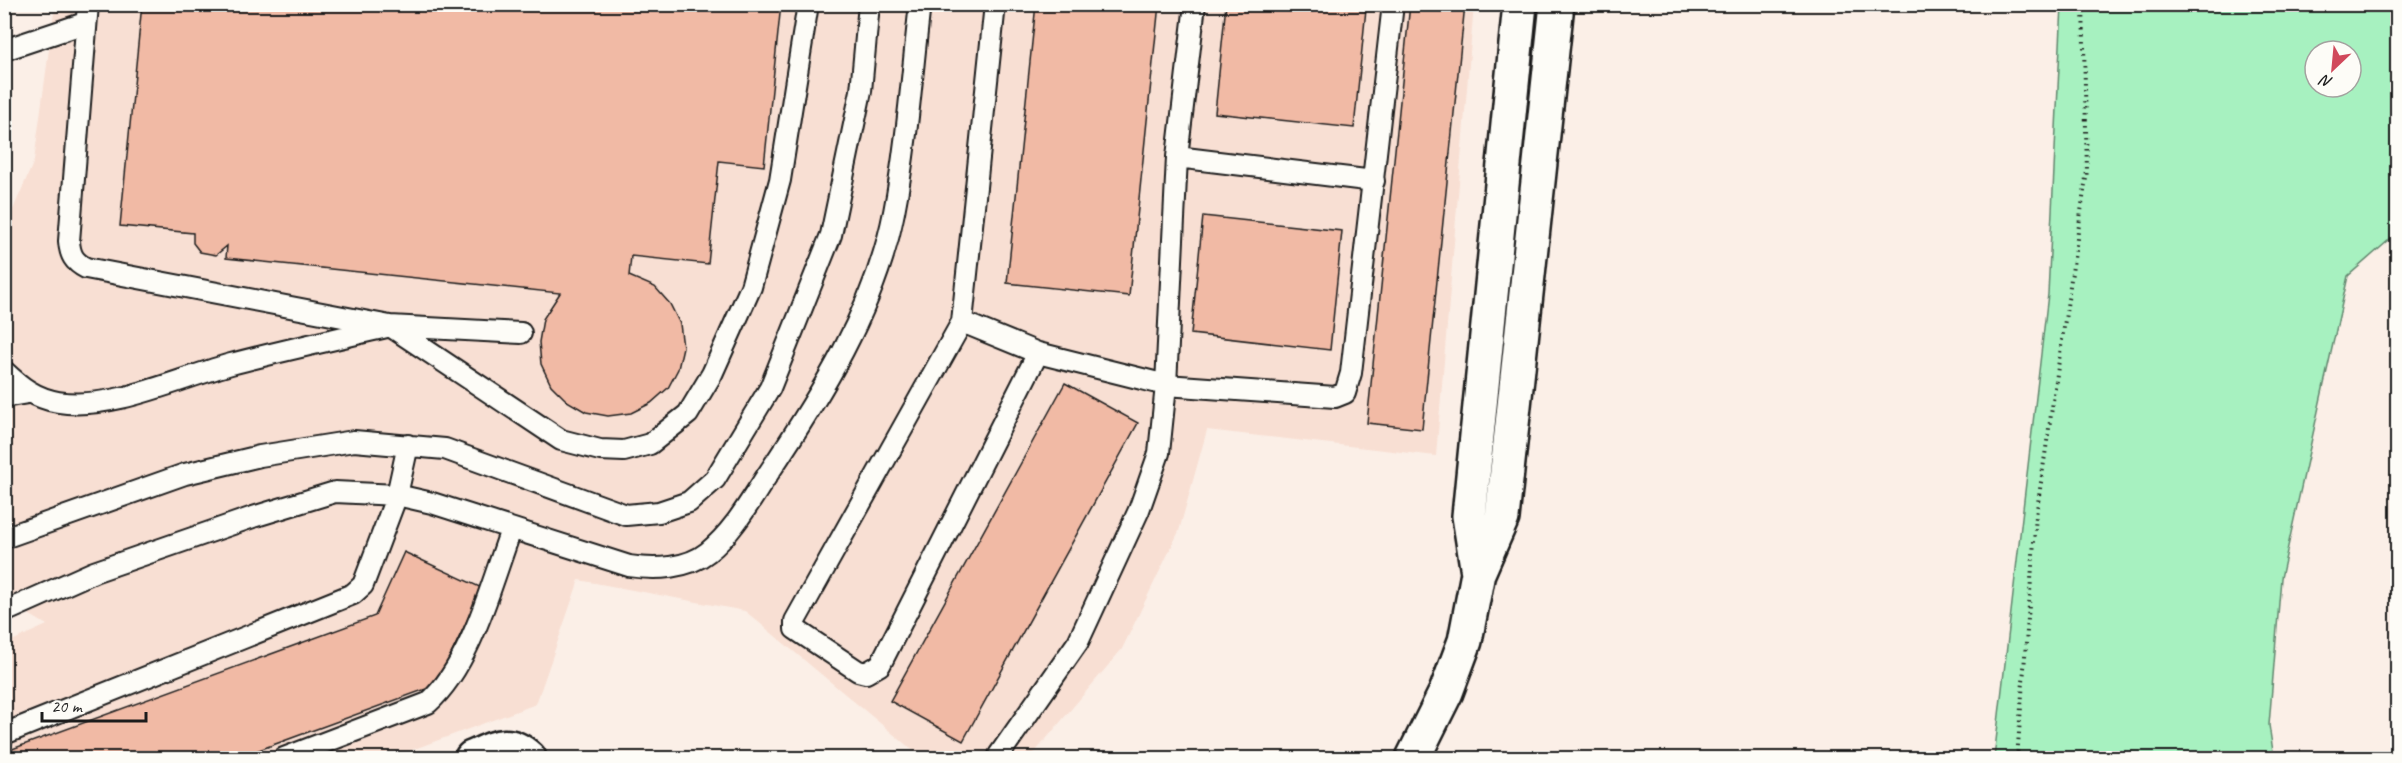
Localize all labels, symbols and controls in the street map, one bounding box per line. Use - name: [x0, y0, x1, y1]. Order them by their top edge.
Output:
- north arrow: [2303, 39, 2363, 99]
- text: N: [2315, 69, 2336, 93]
- scale bar: [42, 685, 146, 723]
- text: 20 m: [51, 695, 84, 717]

